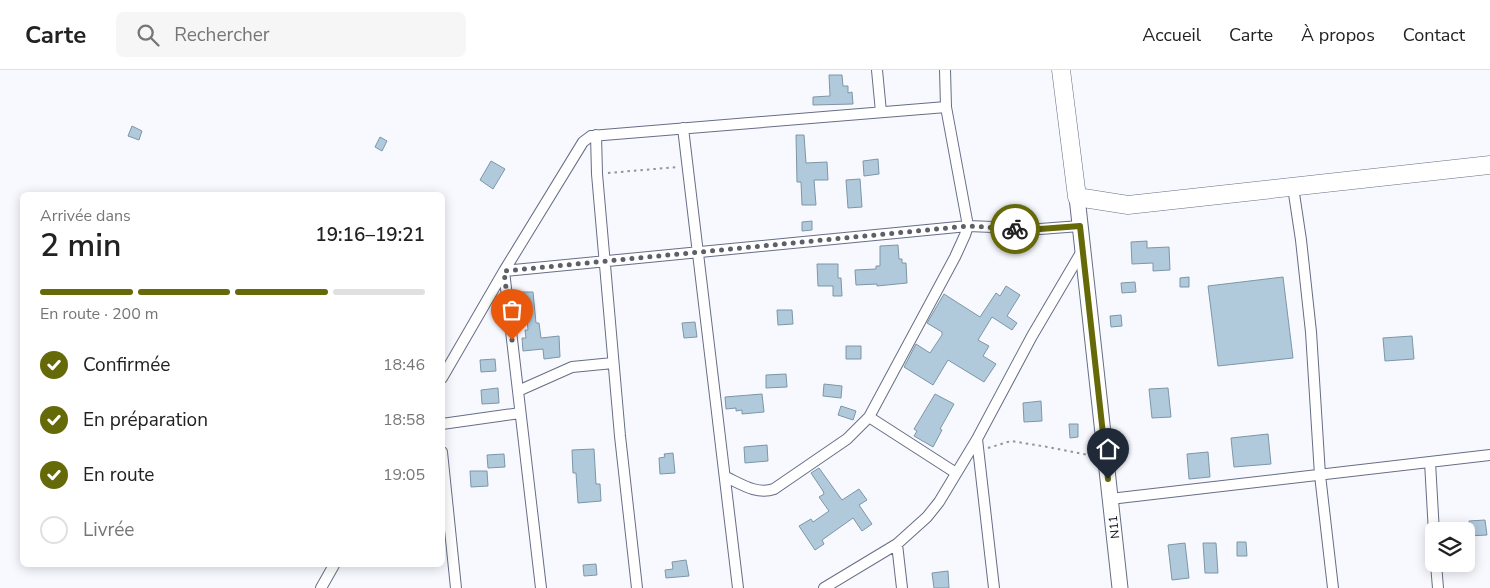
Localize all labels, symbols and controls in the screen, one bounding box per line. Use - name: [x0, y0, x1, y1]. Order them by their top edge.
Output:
- search box: [116, 12, 466, 57]
- text: Carte: [25, 19, 86, 51]
- icon: search: [134, 21, 162, 49]
- text: Rechercher: [174, 22, 270, 48]
- text: Accueil: [1142, 23, 1201, 47]
- text: Carte: [1229, 23, 1273, 47]
- text: À propos: [1301, 23, 1375, 47]
- text: Contact: [1403, 23, 1465, 47]
- courier: [990, 204, 1040, 254]
- text: Arrivée dans: [40, 205, 131, 227]
- icon: bike: [1001, 215, 1029, 243]
- text: 19:16–19:21: [315, 222, 425, 248]
- text: 2 min: [40, 224, 122, 267]
- pin: [491, 289, 533, 340]
- icon: bag: [498, 296, 526, 324]
- text: En route · 200 m: [40, 303, 159, 325]
- icon: check: [40, 351, 68, 379]
- text: Confirmée: [83, 352, 170, 378]
- text: 18:46: [383, 354, 425, 376]
- icon: check: [40, 406, 68, 434]
- text: En préparation: [83, 407, 208, 433]
- text: 18:58: [383, 409, 425, 431]
- pin: [1087, 428, 1129, 479]
- icon: home: [1094, 435, 1122, 463]
- icon: check: [40, 461, 68, 489]
- text: En route: [83, 462, 154, 488]
- text: 19:05: [383, 464, 425, 486]
- street label: N11: [1105, 515, 1123, 539]
- text: Livrée: [83, 517, 134, 543]
- map controls: [1425, 522, 1475, 572]
- button: layers: [1425, 522, 1475, 572]

